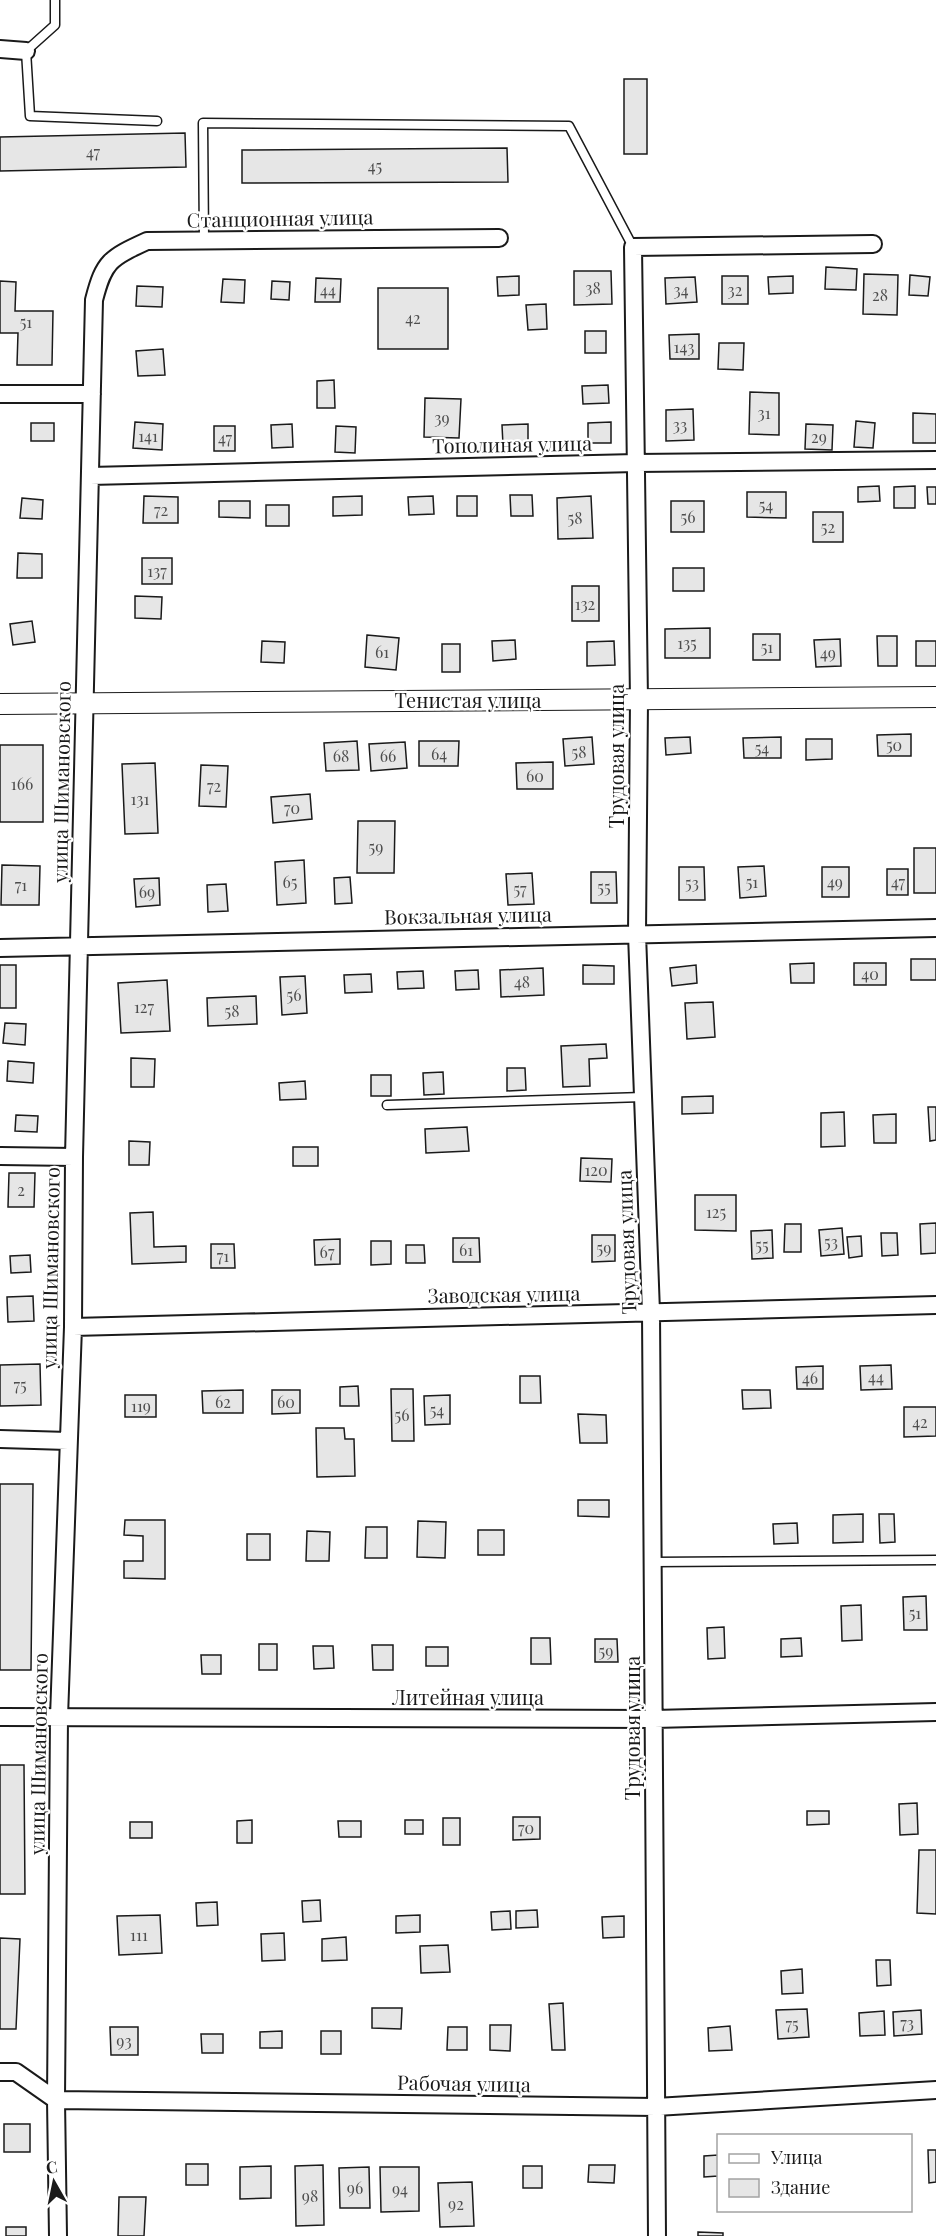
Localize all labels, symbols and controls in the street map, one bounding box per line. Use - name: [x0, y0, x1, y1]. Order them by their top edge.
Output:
- house number: 47: [86, 141, 101, 162]
- house number: 45: [368, 155, 382, 176]
- street label: Станционная улица: [186, 202, 374, 233]
- house number: 38: [585, 277, 601, 298]
- house number: 44: [320, 279, 336, 300]
- house number: 34: [673, 279, 689, 300]
- house number: 32: [728, 279, 742, 300]
- house number: 28: [872, 284, 888, 305]
- house number: 42: [405, 307, 421, 328]
- house number: 51: [20, 311, 32, 332]
- house number: 143: [674, 336, 694, 357]
- house number: 31: [757, 402, 771, 423]
- house number: 39: [434, 407, 450, 428]
- house number: 33: [673, 414, 687, 435]
- house number: 141: [138, 425, 158, 446]
- house number: 29: [811, 426, 827, 447]
- house number: 47: [218, 427, 233, 448]
- street label: Тополиная улица: [432, 429, 592, 458]
- house number: 54: [759, 494, 773, 515]
- house number: 72: [154, 499, 168, 520]
- house number: 56: [681, 506, 695, 527]
- house number: 58: [568, 507, 582, 528]
- house number: 52: [821, 516, 835, 537]
- house number: 137: [147, 560, 167, 581]
- house number: 132: [575, 593, 595, 614]
- house number: 135: [677, 632, 697, 653]
- house number: 51: [761, 636, 773, 657]
- house number: 61: [375, 641, 389, 662]
- house number: 49: [820, 642, 836, 663]
- street label: улица Шимановского: [45, 681, 76, 884]
- street label: Трудовая улица: [602, 684, 629, 828]
- street label: Тенистая улица: [395, 686, 541, 713]
- house number: 50: [886, 734, 902, 755]
- house number: 54: [755, 737, 769, 758]
- house number: 58: [572, 741, 586, 762]
- house number: 64: [431, 743, 447, 764]
- house number: 68: [333, 745, 349, 766]
- house number: 66: [380, 745, 396, 766]
- house number: 60: [526, 765, 544, 786]
- house number: 166: [11, 773, 33, 794]
- house number: 72: [207, 775, 221, 796]
- house number: 131: [131, 788, 149, 809]
- house number: 70: [284, 797, 300, 818]
- house number: 59: [369, 836, 383, 857]
- house number: 65: [283, 871, 297, 892]
- house number: 51: [746, 871, 758, 892]
- house number: 49: [827, 871, 843, 892]
- house number: 47: [891, 871, 906, 892]
- house number: 53: [685, 872, 699, 893]
- house number: 71: [15, 874, 27, 895]
- house number: 55: [597, 876, 611, 897]
- house number: 57: [513, 878, 527, 899]
- house number: 69: [139, 881, 155, 902]
- street label: Вокзальная улица: [384, 900, 552, 929]
- house number: 40: [861, 963, 879, 984]
- house number: 48: [514, 971, 530, 992]
- house number: 56: [287, 984, 301, 1005]
- house number: 127: [134, 996, 155, 1017]
- house number: 58: [225, 1000, 239, 1021]
- house number: 120: [584, 1159, 608, 1180]
- street label: улица Шимановского: [34, 1167, 65, 1370]
- street label: Трудовая улица: [609, 1169, 642, 1315]
- house number: 2: [17, 1179, 25, 1200]
- house number: 125: [706, 1201, 726, 1222]
- house number: 53: [824, 1231, 838, 1252]
- house number: 55: [755, 1234, 769, 1255]
- house number: 59: [597, 1237, 611, 1258]
- house number: 61: [459, 1239, 473, 1260]
- house number: 67: [320, 1241, 335, 1262]
- house number: 71: [217, 1245, 229, 1266]
- street label: Заводская улица: [427, 1279, 581, 1308]
- house number: 44: [868, 1366, 884, 1387]
- house number: 46: [802, 1367, 818, 1388]
- house number: 75: [13, 1374, 27, 1395]
- house number: 62: [215, 1391, 231, 1412]
- house number: 60: [277, 1391, 295, 1412]
- house number: 119: [131, 1395, 151, 1416]
- house number: 54: [430, 1399, 444, 1420]
- house number: 56: [395, 1404, 409, 1425]
- house number: 42: [912, 1411, 928, 1432]
- house number: 51: [909, 1602, 921, 1623]
- house number: 59: [599, 1640, 613, 1661]
- street label: улица Шимановского: [22, 1653, 53, 1856]
- street label: Трудовая улица: [618, 1656, 645, 1800]
- street label: Литейная улица: [391, 1683, 544, 1710]
- house number: 70: [518, 1817, 534, 1838]
- house number: 111: [130, 1924, 148, 1945]
- house number: 73: [900, 2012, 914, 2033]
- house number: 75: [785, 2013, 799, 2034]
- house number: 93: [116, 2030, 132, 2051]
- street label: Рабочая улица: [397, 2068, 531, 2097]
- legend: [717, 2134, 912, 2212]
- text: Улица: [770, 2145, 822, 2169]
- north arrow: [24, 2152, 84, 2212]
- text: С: [44, 2155, 59, 2178]
- text: Здание: [771, 2175, 830, 2199]
- house number: 96: [347, 2177, 363, 2198]
- house number: 94: [392, 2178, 408, 2199]
- house number: 98: [302, 2185, 318, 2206]
- house number: 92: [448, 2193, 464, 2214]

